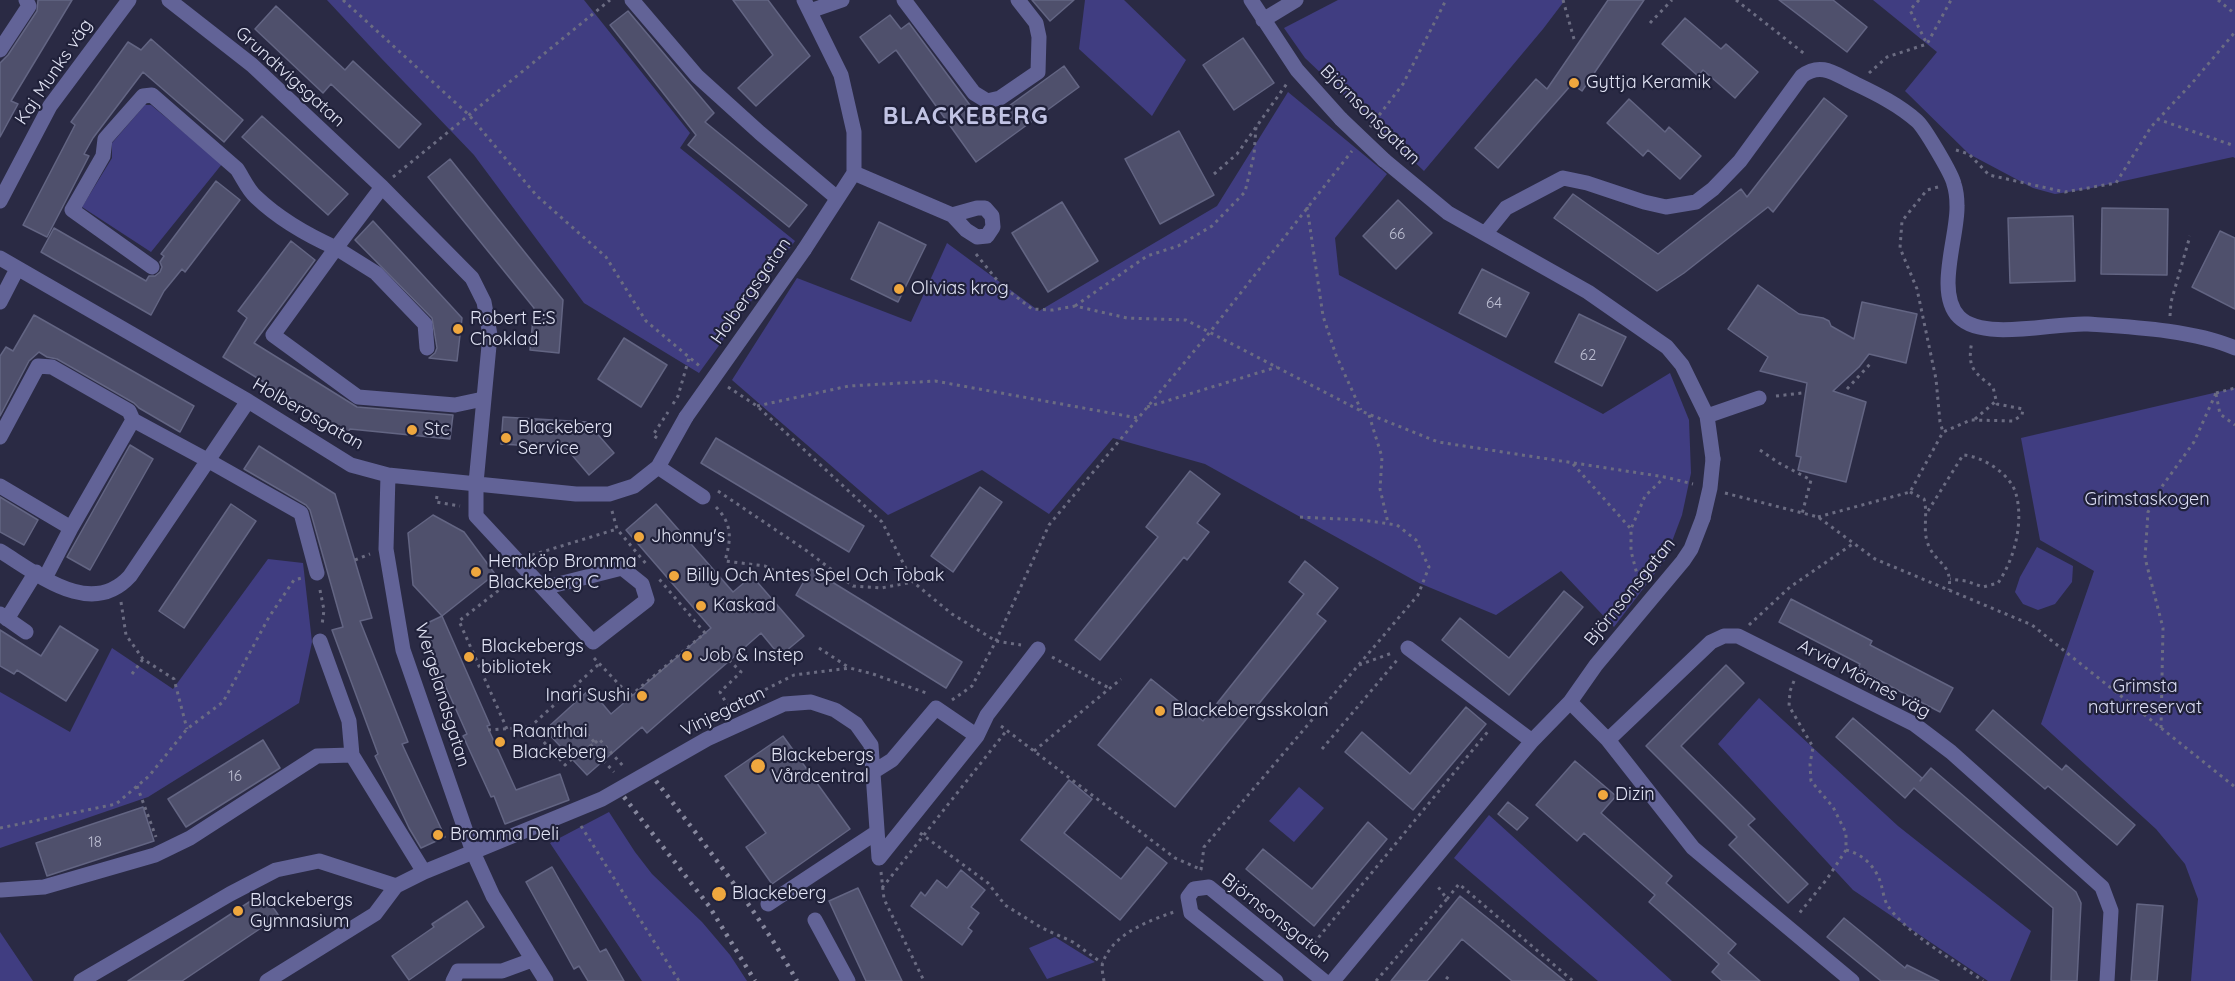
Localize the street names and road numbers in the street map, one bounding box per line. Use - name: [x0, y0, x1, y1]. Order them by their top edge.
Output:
- street label: Kaj Munks väg: [11, 15, 97, 129]
- street label: Grundtvigsgatan: [231, 22, 349, 132]
- street label: Björnsonsgatan: [1316, 61, 1424, 169]
- street label: Holbergsgatan: [706, 234, 796, 348]
- street label: Holbergsgatan: [249, 373, 367, 455]
- street label: Björnsonsgatan: [1580, 534, 1680, 650]
- street label: Wergelandsgatan: [410, 620, 474, 770]
- street label: Arvid Mörnes väg: [1794, 635, 1934, 723]
- street label: Vinjegatan: [678, 682, 768, 742]
- street label: Björnsonsgatan: [1217, 869, 1335, 967]

